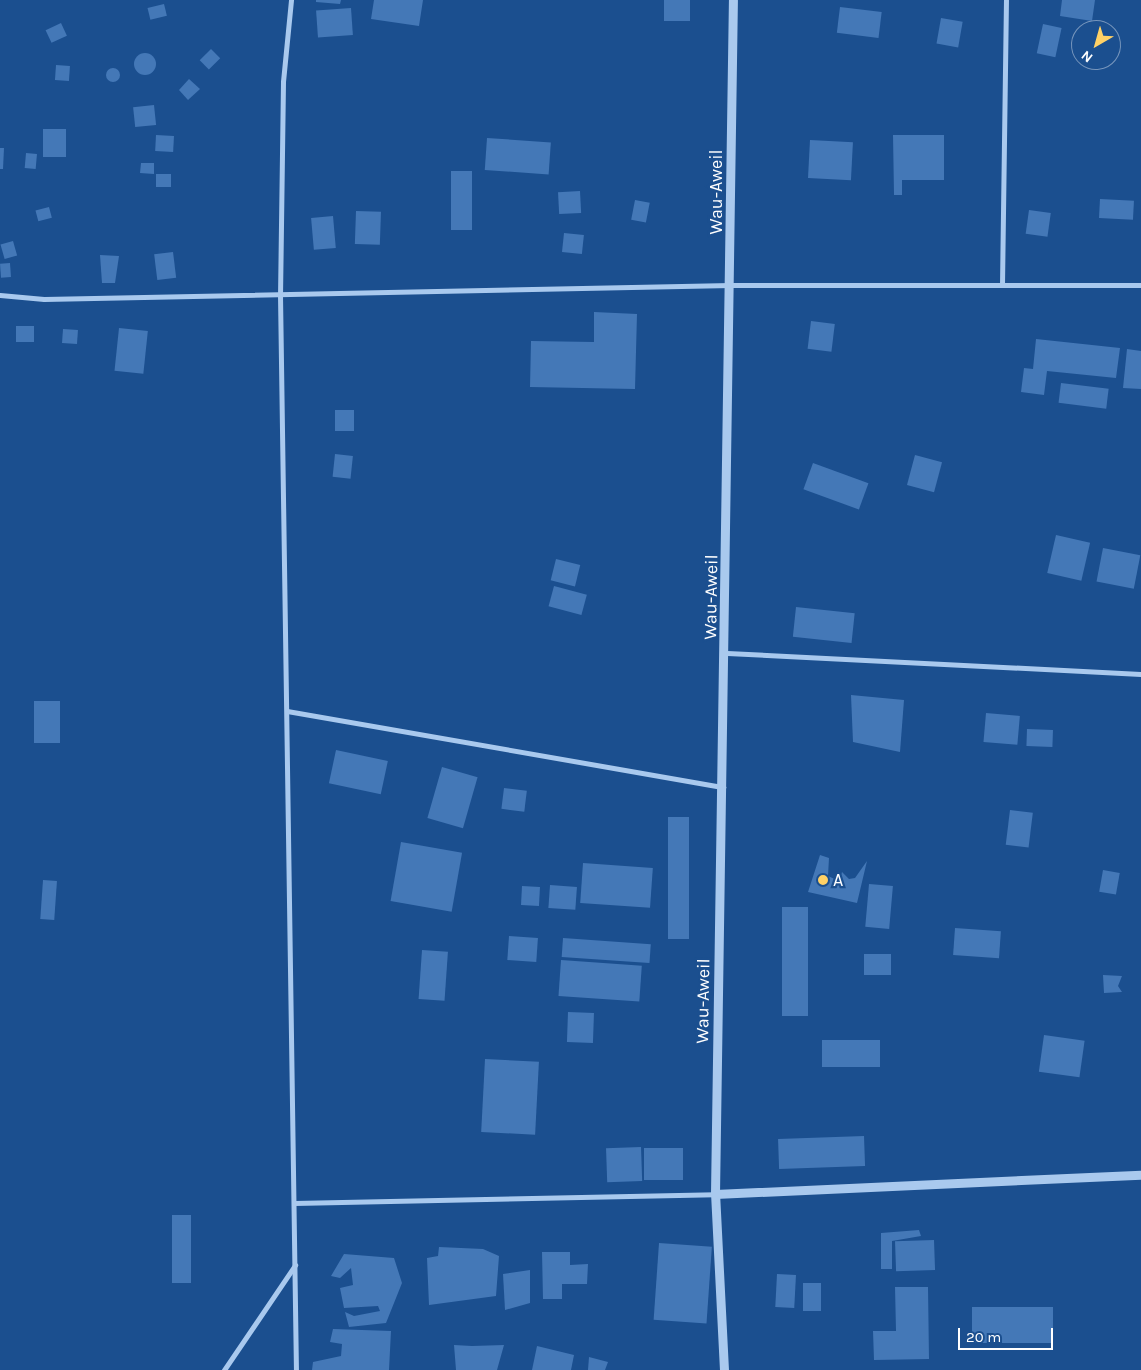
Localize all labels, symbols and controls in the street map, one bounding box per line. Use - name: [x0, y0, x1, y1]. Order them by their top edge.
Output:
- north arrow: [1071, 20, 1121, 70]
- text: N: [1078, 47, 1096, 66]
- street label: Wau-Aweil: [705, 149, 727, 235]
- street label: Wau-Aweil: [699, 554, 723, 640]
- place label: A: [833, 869, 843, 891]
- marker: A: [817, 874, 829, 886]
- street label: Wau-Aweil: [691, 958, 715, 1044]
- scale bar: [961, 1318, 1056, 1350]
- text: 20 m: [966, 1328, 1001, 1346]

